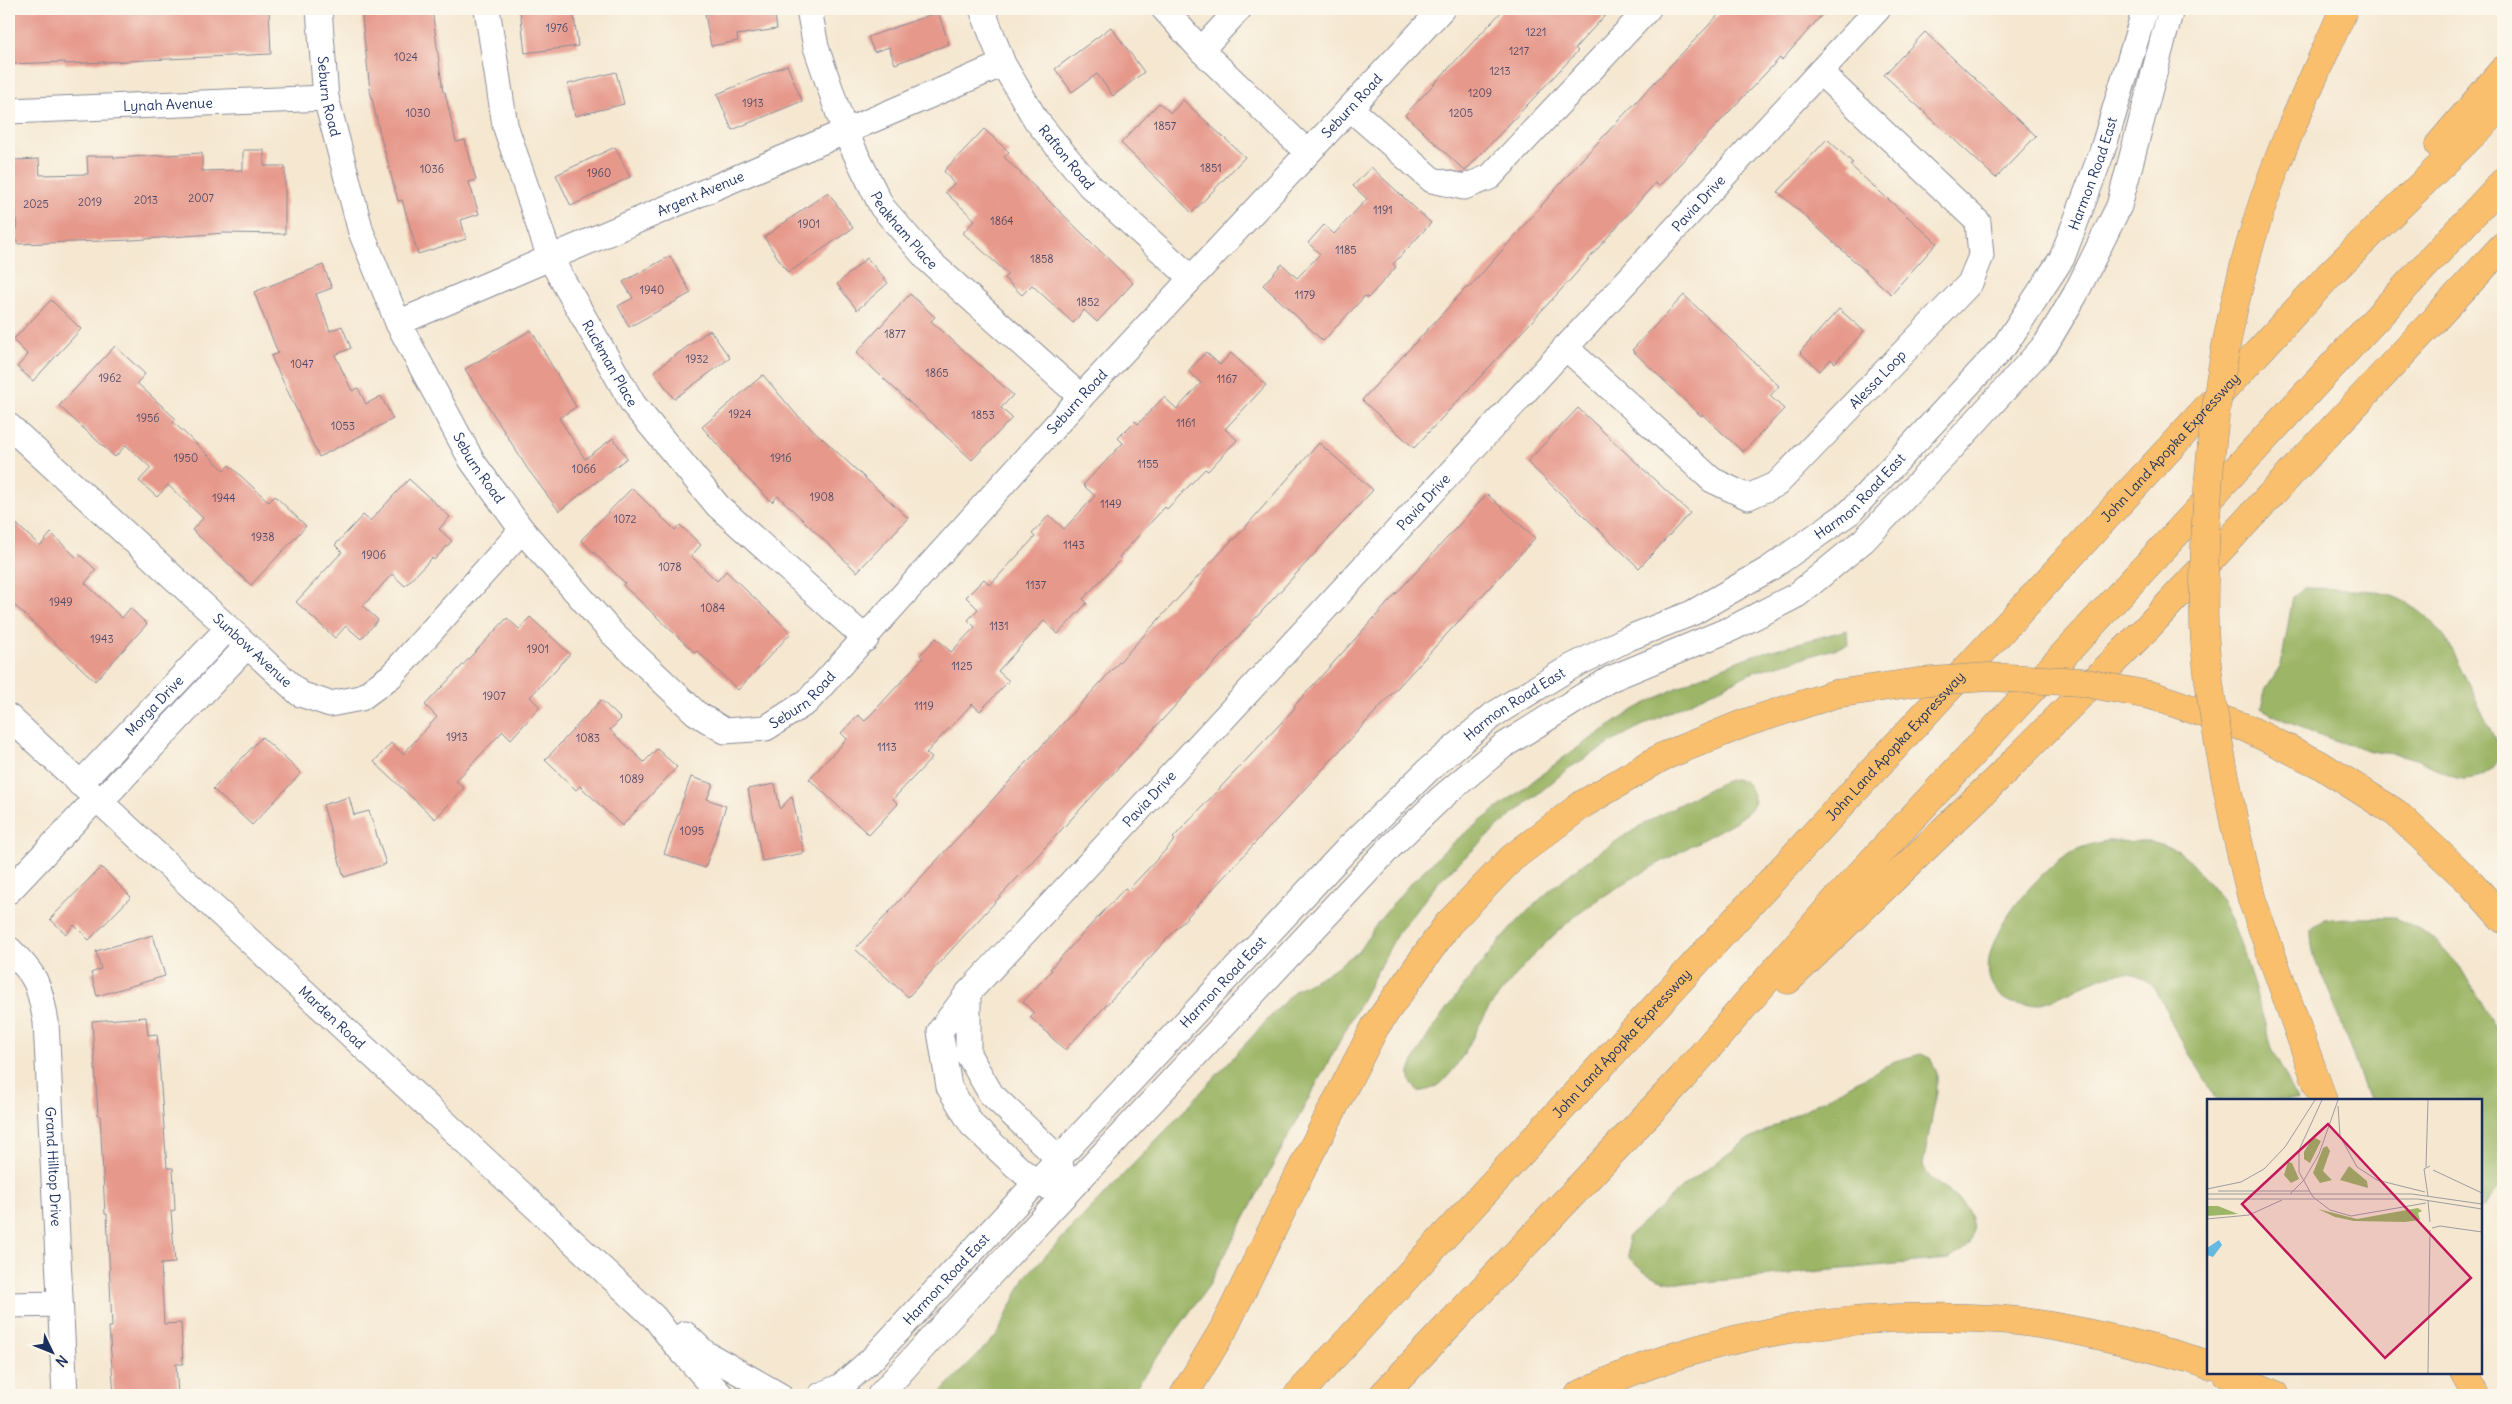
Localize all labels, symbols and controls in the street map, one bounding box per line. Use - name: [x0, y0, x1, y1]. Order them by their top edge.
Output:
- house number: 1976: [546, 21, 568, 35]
- house number: 1221: [1526, 25, 1546, 39]
- house number: 1217: [1509, 44, 1530, 58]
- house number: 1024: [394, 50, 418, 64]
- street label: Seburn Road: [314, 56, 345, 138]
- house number: 1213: [1489, 64, 1511, 78]
- street label: Seburn Road: [1318, 70, 1386, 142]
- house number: 1209: [1468, 86, 1492, 100]
- street label: Lynah Avenue: [123, 94, 213, 115]
- house number: 1913: [742, 96, 764, 110]
- house number: 1030: [405, 106, 431, 120]
- house number: 1205: [1449, 106, 1473, 120]
- street label: Harmon Road East: [2064, 115, 2121, 233]
- house number: 1857: [1154, 119, 1177, 133]
- street label: Rafton Road: [1035, 121, 1098, 193]
- house number: 1851: [1200, 161, 1222, 175]
- house number: 1036: [420, 162, 444, 176]
- house number: 1960: [587, 166, 611, 180]
- street label: Argent Avenue: [654, 167, 747, 220]
- street label: Pavia Drive: [1668, 171, 1729, 235]
- street label: Peakham Place: [867, 189, 941, 273]
- house number: 2007: [188, 191, 214, 205]
- house number: 2013: [134, 193, 158, 207]
- house number: 2019: [78, 195, 102, 209]
- house number: 2025: [23, 197, 49, 211]
- house number: 1191: [1373, 203, 1393, 217]
- house number: 1864: [990, 214, 1014, 228]
- house number: 1901: [798, 217, 820, 231]
- house number: 1185: [1335, 243, 1357, 257]
- house number: 1858: [1030, 252, 1054, 266]
- house number: 1940: [640, 283, 664, 297]
- house number: 1179: [1295, 288, 1315, 302]
- house number: 1852: [1076, 295, 1100, 309]
- street label: Ruckman Place: [578, 317, 642, 410]
- house number: 1877: [884, 327, 906, 341]
- street label: Alessa Loop: [1845, 346, 1910, 413]
- house number: 1932: [686, 352, 708, 366]
- house number: 1047: [290, 357, 314, 371]
- house number: 1865: [925, 366, 949, 380]
- street label: Seburn Road: [1043, 366, 1111, 438]
- street label: John Land Apopka Expressway: [2097, 369, 2244, 526]
- house number: 1962: [98, 371, 122, 385]
- house number: 1167: [1217, 372, 1238, 386]
- house number: 1924: [729, 407, 751, 421]
- house number: 1853: [971, 408, 995, 422]
- house number: 1956: [136, 411, 160, 425]
- house number: 1161: [1176, 416, 1196, 430]
- house number: 1053: [331, 419, 355, 433]
- street label: Seburn Road: [449, 429, 509, 507]
- street label: Harmon Road East: [1811, 449, 1909, 543]
- house number: 1950: [174, 451, 198, 465]
- house number: 1916: [770, 451, 792, 465]
- house number: 1155: [1137, 457, 1159, 471]
- house number: 1066: [572, 462, 596, 476]
- street label: Pavia Drive: [1393, 470, 1454, 534]
- house number: 1908: [810, 490, 834, 504]
- house number: 1944: [212, 491, 236, 505]
- house number: 1149: [1100, 497, 1122, 511]
- house number: 1072: [614, 512, 636, 526]
- house number: 1938: [251, 530, 275, 544]
- house number: 1143: [1063, 538, 1085, 552]
- house number: 1906: [362, 548, 386, 562]
- house number: 1078: [658, 560, 682, 574]
- house number: 1137: [1026, 578, 1047, 592]
- house number: 1949: [49, 595, 73, 609]
- house number: 1084: [701, 601, 725, 615]
- street label: Sunbow Avenue: [209, 609, 296, 691]
- house number: 1131: [989, 619, 1009, 633]
- house number: 1943: [90, 632, 114, 646]
- house number: 1901: [527, 642, 549, 656]
- house number: 1125: [951, 659, 973, 673]
- street label: Harmon Road East: [1460, 663, 1569, 745]
- street label: Seburn Road: [766, 668, 839, 733]
- street label: John Land Apopka Expressway: [1822, 668, 1969, 824]
- street label: Morga Drive: [121, 672, 187, 740]
- house number: 1907: [482, 689, 506, 703]
- house number: 1119: [914, 699, 934, 713]
- house number: 1913: [446, 730, 468, 744]
- house number: 1083: [576, 731, 600, 745]
- house number: 1113: [877, 740, 897, 754]
- street label: Pavia Drive: [1119, 767, 1180, 831]
- house number: 1089: [620, 772, 644, 786]
- house number: 1095: [680, 824, 704, 838]
- street label: Harmon Road East: [1176, 932, 1270, 1032]
- street label: John Land Apopka Expressway: [1549, 965, 1695, 1122]
- street label: Marden Road: [295, 982, 369, 1053]
- inset map: [2207, 1099, 2482, 1374]
- street label: Grand Hilltop Drive: [41, 1106, 65, 1227]
- street label: Harmon Road East: [899, 1229, 993, 1329]
- north arrow: [28, 1326, 78, 1376]
- text: N: [52, 1351, 71, 1371]

